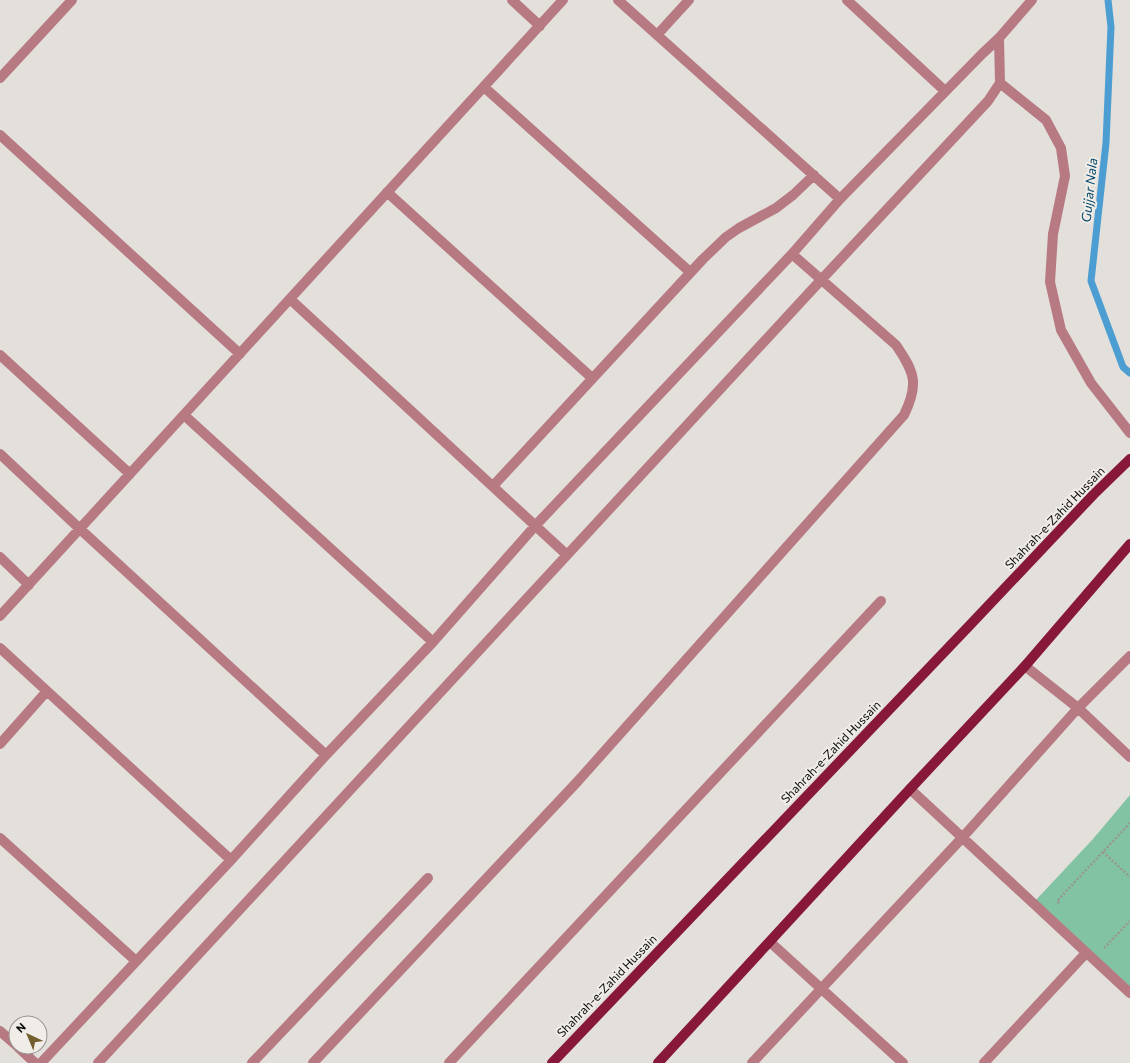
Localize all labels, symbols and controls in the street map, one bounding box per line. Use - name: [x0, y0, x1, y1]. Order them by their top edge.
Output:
- water label: Gujjar Nala: [1078, 157, 1100, 223]
- street label: Shahrah-e-Zahid Hussain: [1002, 463, 1107, 572]
- street label: Shahrah-e-Zahid Hussain: [778, 697, 883, 806]
- street label: Shahrah-e-Zahid Hussain: [554, 931, 659, 1040]
- north arrow: [8, 1015, 48, 1055]
- text: N: [13, 1020, 28, 1035]

